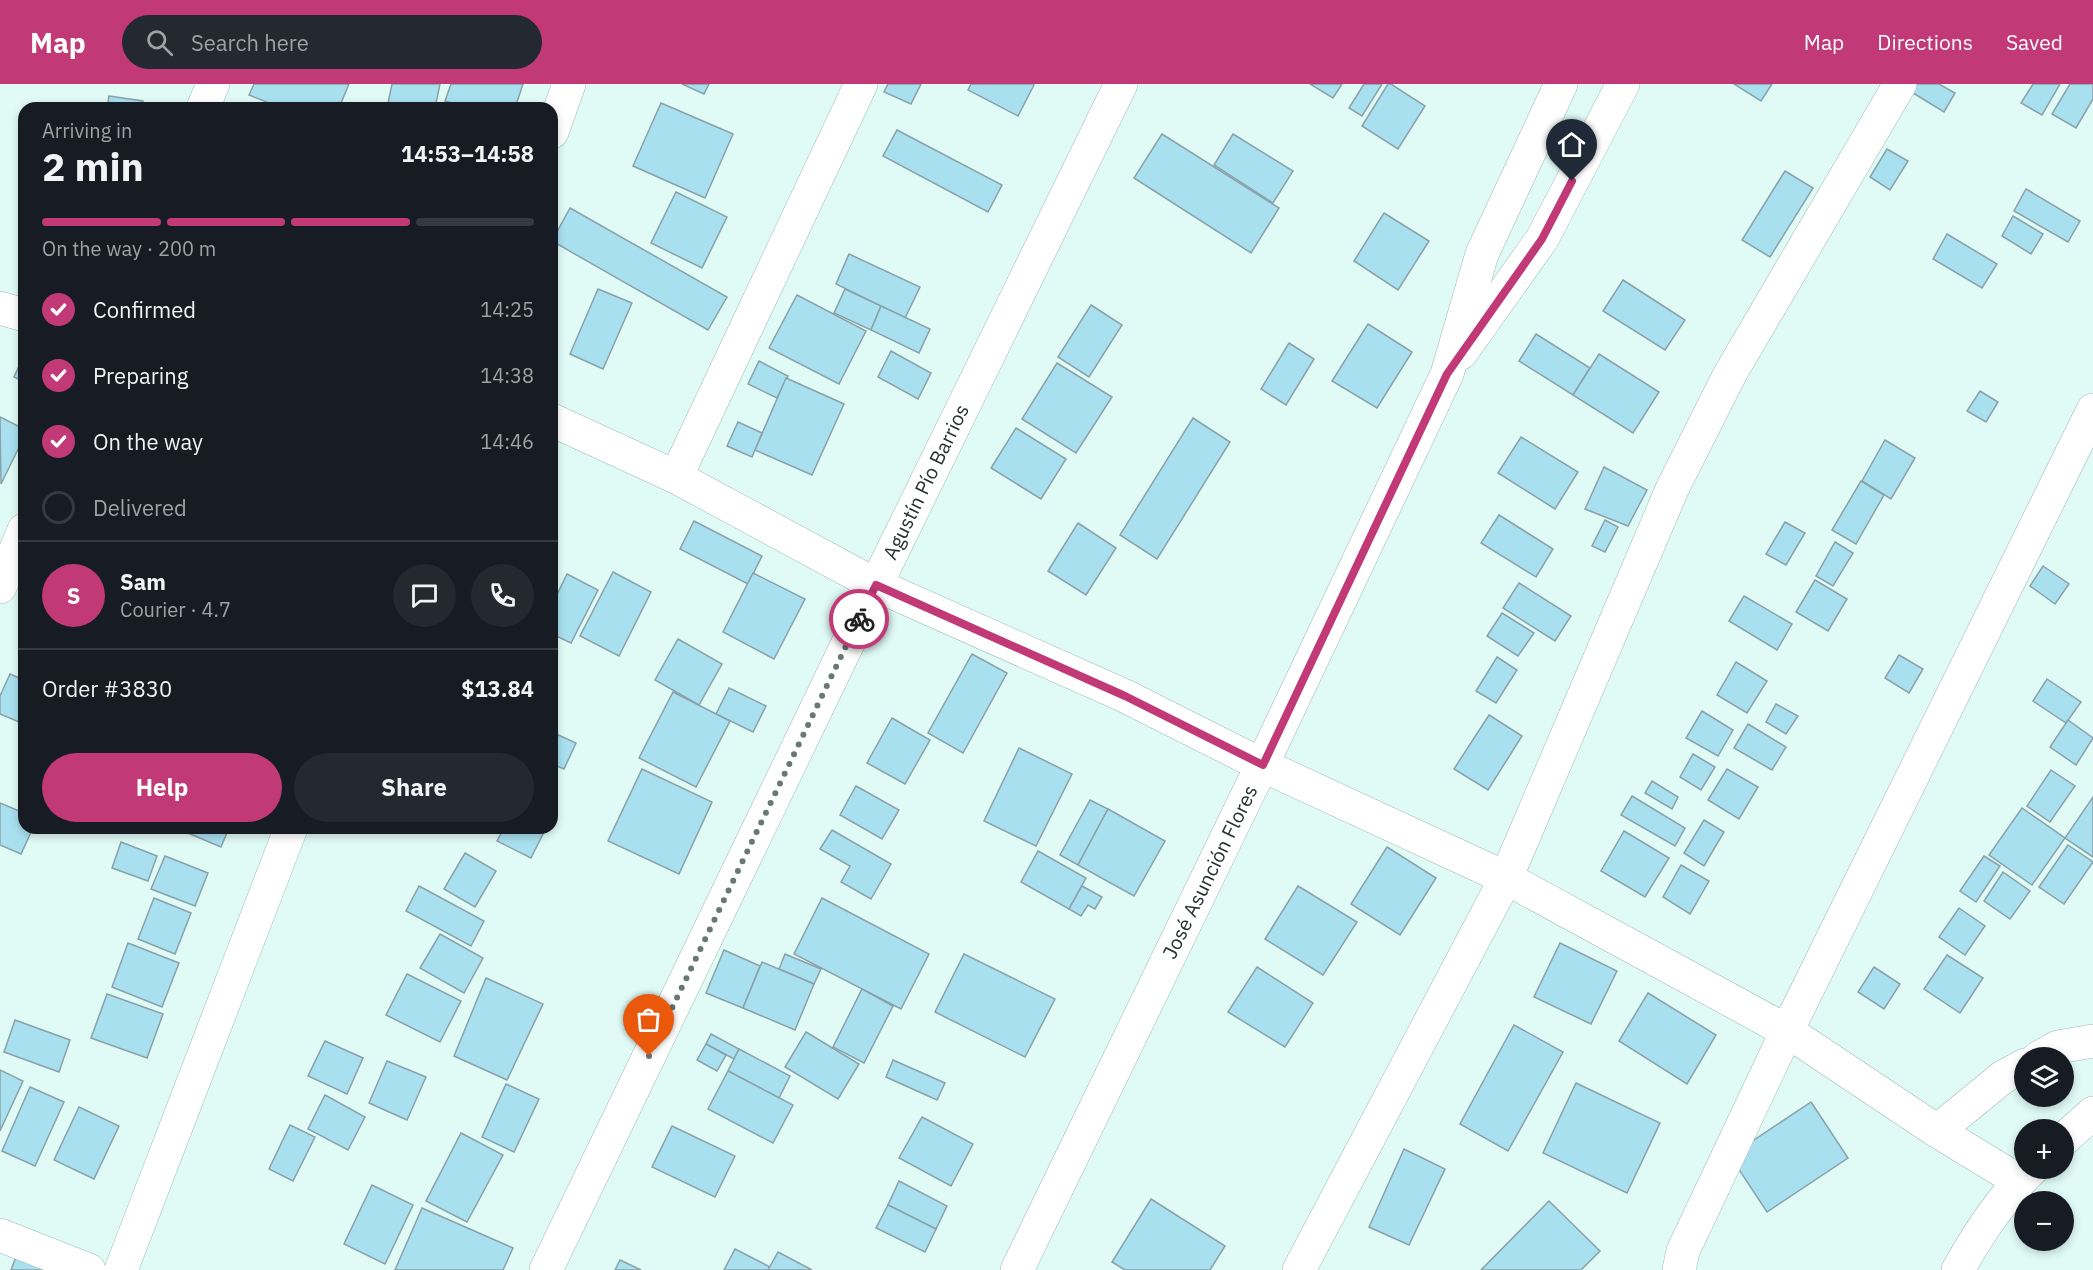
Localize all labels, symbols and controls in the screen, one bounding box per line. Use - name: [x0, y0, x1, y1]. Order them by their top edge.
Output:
- search box: [122, 15, 542, 69]
- text: Map: [30, 24, 86, 61]
- icon: search: [143, 26, 176, 59]
- text: Search here: [191, 28, 309, 57]
- text: Map: [1804, 28, 1844, 56]
- text: Directions: [1877, 28, 1973, 56]
- text: Saved: [2006, 28, 2063, 56]
- text: Arriving in: [42, 117, 132, 144]
- pin: [1546, 119, 1597, 181]
- icon: home: [1555, 128, 1588, 161]
- text: 14:53–14:58: [401, 139, 534, 168]
- text: 2 min: [42, 141, 144, 192]
- text: On the way · 200 m: [42, 235, 216, 262]
- icon: check: [42, 293, 75, 326]
- text: Confirmed: [93, 295, 196, 324]
- text: 14:25: [480, 296, 534, 323]
- icon: check: [42, 359, 75, 392]
- text: Preparing: [93, 361, 188, 390]
- text: 14:38: [480, 362, 534, 389]
- street label: Agustín Pío Barrios: [876, 400, 975, 564]
- icon: check: [42, 425, 75, 458]
- text: On the way: [93, 427, 203, 456]
- text: 14:46: [480, 428, 534, 455]
- text: Delivered: [93, 493, 187, 522]
- button: chat: [393, 564, 456, 627]
- button: phone: [471, 564, 534, 627]
- text: Sam: [120, 567, 166, 596]
- text: S: [67, 581, 80, 610]
- courier: [829, 589, 889, 649]
- text: Courier · 4.7: [120, 596, 231, 623]
- icon: bike: [843, 603, 876, 636]
- text: Order #3830: [42, 674, 172, 703]
- text: $13.84: [461, 674, 534, 703]
- button: Help: [42, 753, 282, 822]
- button: Share: [294, 753, 534, 822]
- street label: José Asunción Flores: [1156, 780, 1263, 963]
- pin: [623, 994, 674, 1056]
- icon: bag: [632, 1003, 665, 1036]
- map controls: [2014, 1047, 2074, 1251]
- button: layers: [2014, 1047, 2074, 1107]
- button: +: [2014, 1119, 2074, 1179]
- button: −: [2014, 1191, 2074, 1251]

